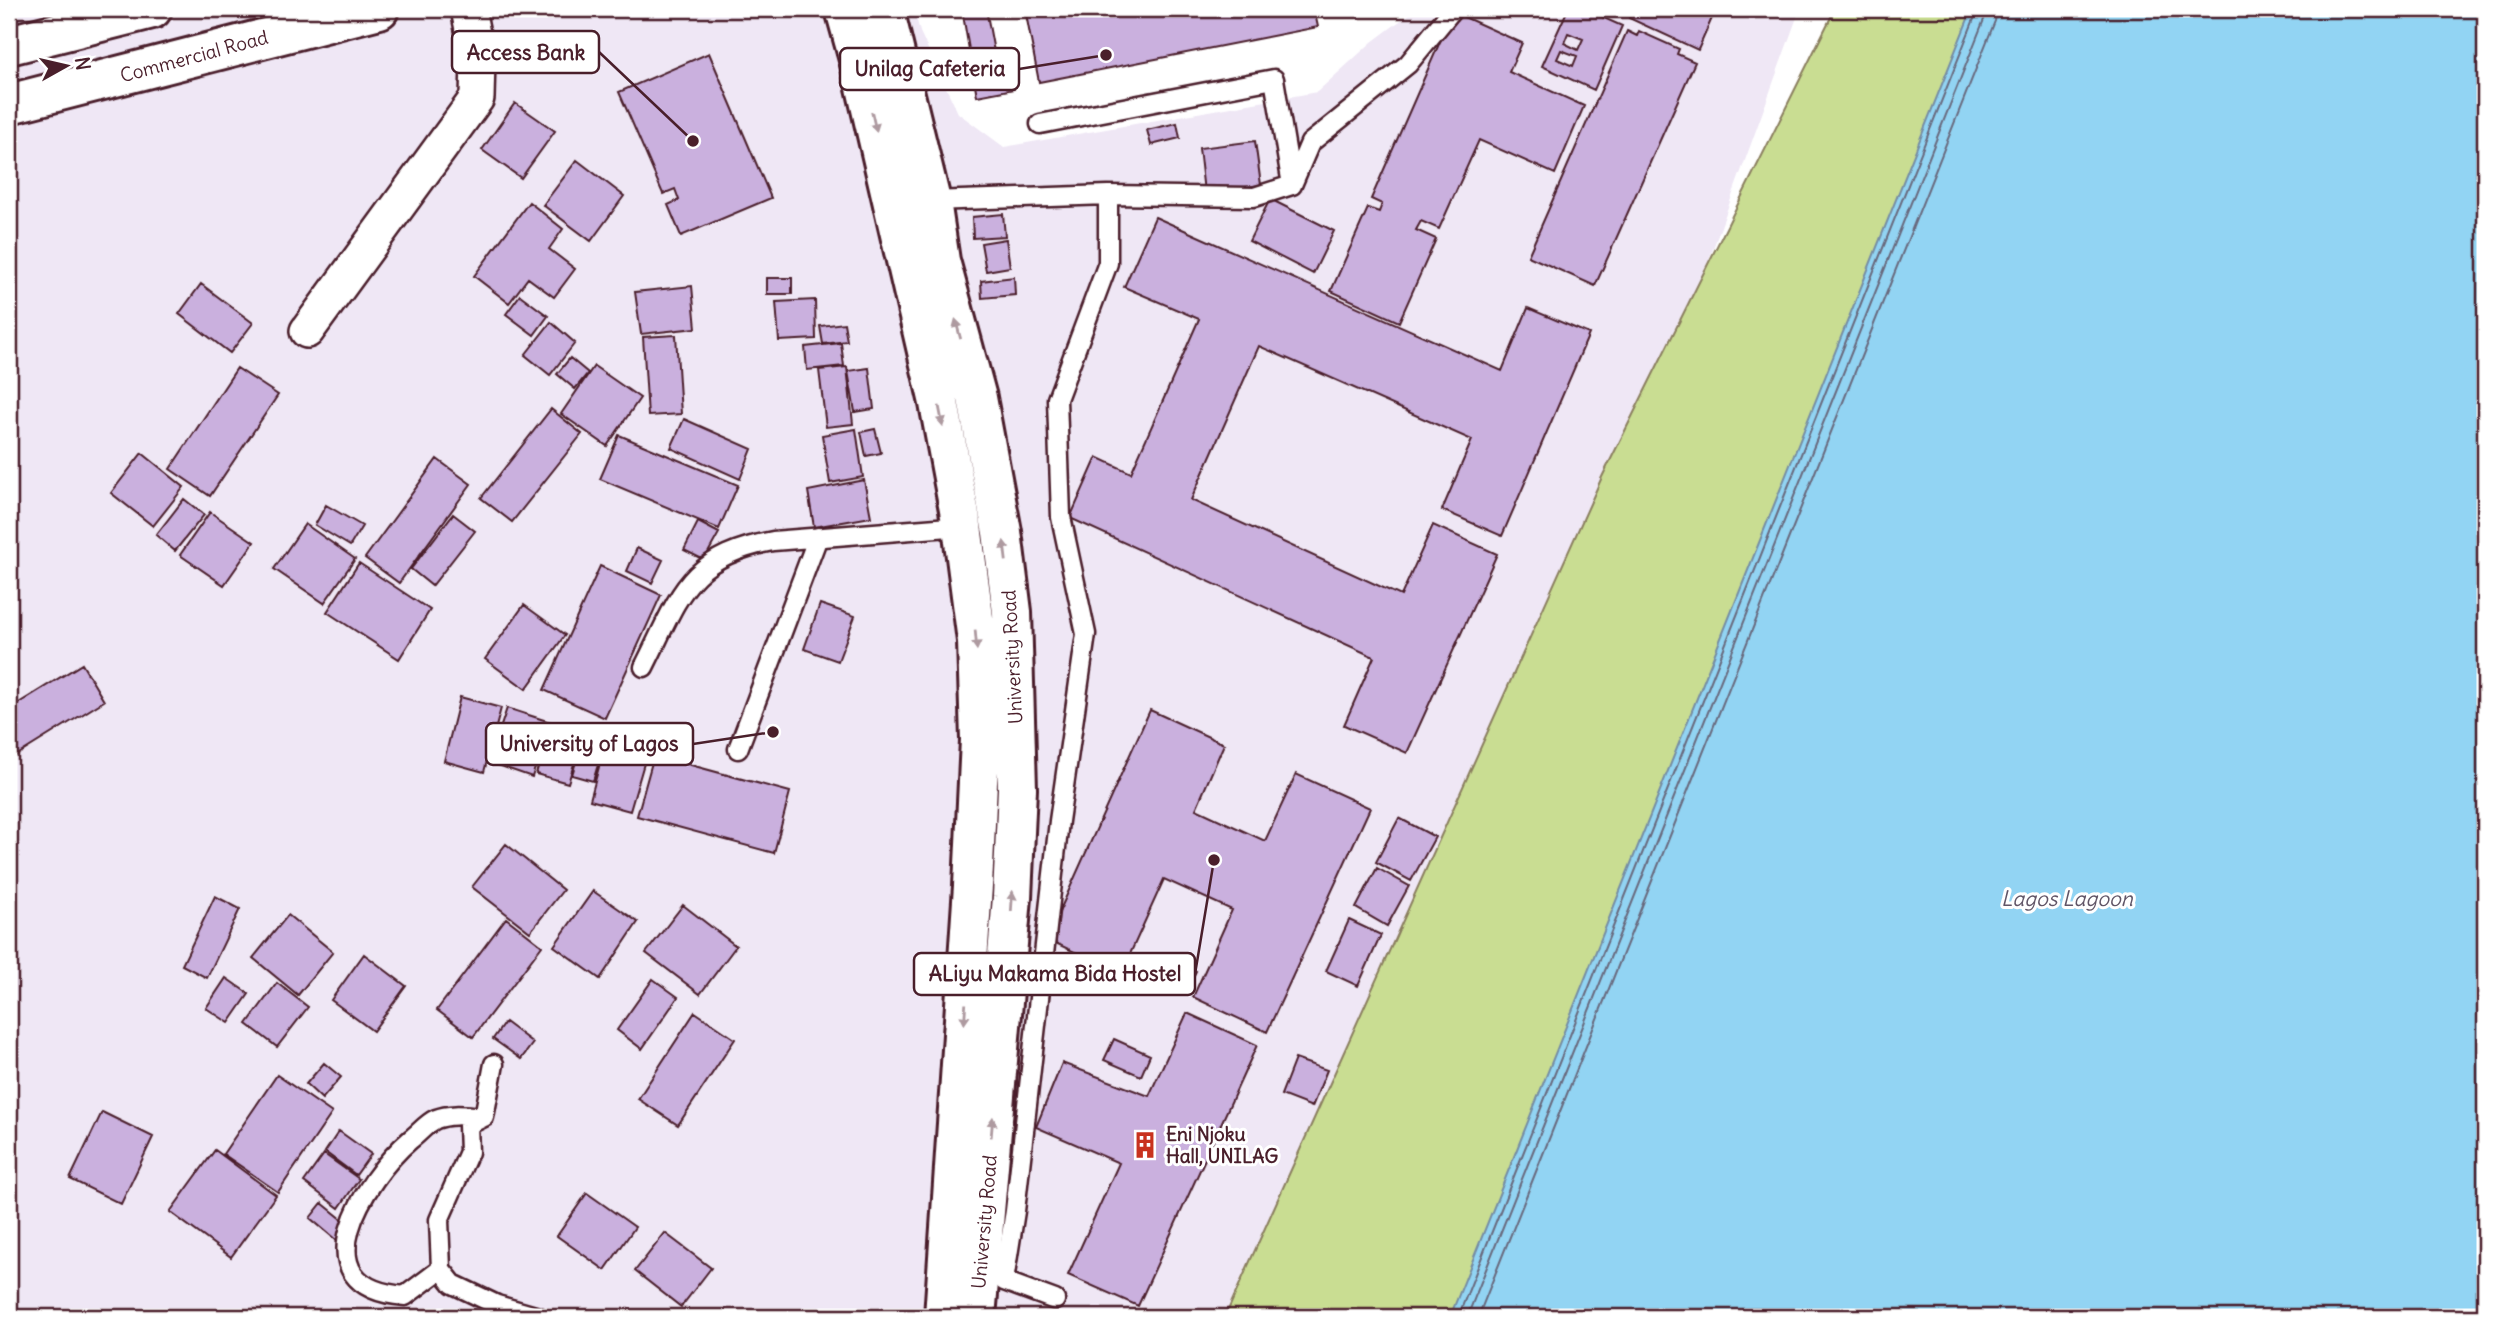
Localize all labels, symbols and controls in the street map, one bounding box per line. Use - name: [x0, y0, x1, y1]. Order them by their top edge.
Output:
- street label: Commercial Road: [117, 25, 271, 87]
- callout: Access Bank: [452, 31, 599, 73]
- north arrow: [32, 32, 102, 102]
- text: Access Bank: [467, 39, 585, 66]
- callout: Unilag Cafeteria: [840, 48, 1019, 90]
- text: N: [70, 55, 96, 72]
- text: Unilag Cafeteria: [854, 55, 1006, 82]
- one-way arrow: [869, 112, 880, 134]
- one-way arrow: [952, 318, 963, 340]
- one-way arrow: [936, 405, 947, 427]
- one-way arrow: [999, 540, 1010, 562]
- street label: University Road: [996, 589, 1028, 725]
- one-way arrow: [971, 630, 982, 652]
- callout: University of Lagos: [486, 723, 693, 765]
- text: University of Lagos: [499, 730, 679, 757]
- water label: Lagos Lagoon: [2001, 885, 2134, 912]
- one-way arrow: [1007, 889, 1018, 911]
- callout: ALiyu Makama Bida Hostel: [914, 953, 1195, 995]
- text: ALiyu Makama Bida Hostel: [929, 960, 1181, 987]
- one-way arrow: [959, 1004, 970, 1026]
- one-way arrow: [987, 1116, 998, 1138]
- place label: Eni Njoku Hall, UNILAG: [1166, 1122, 1278, 1168]
- building icon: Eni Njoku Hall, UNILAG: [1130, 1130, 1160, 1160]
- street label: University Road: [966, 1154, 1002, 1290]

